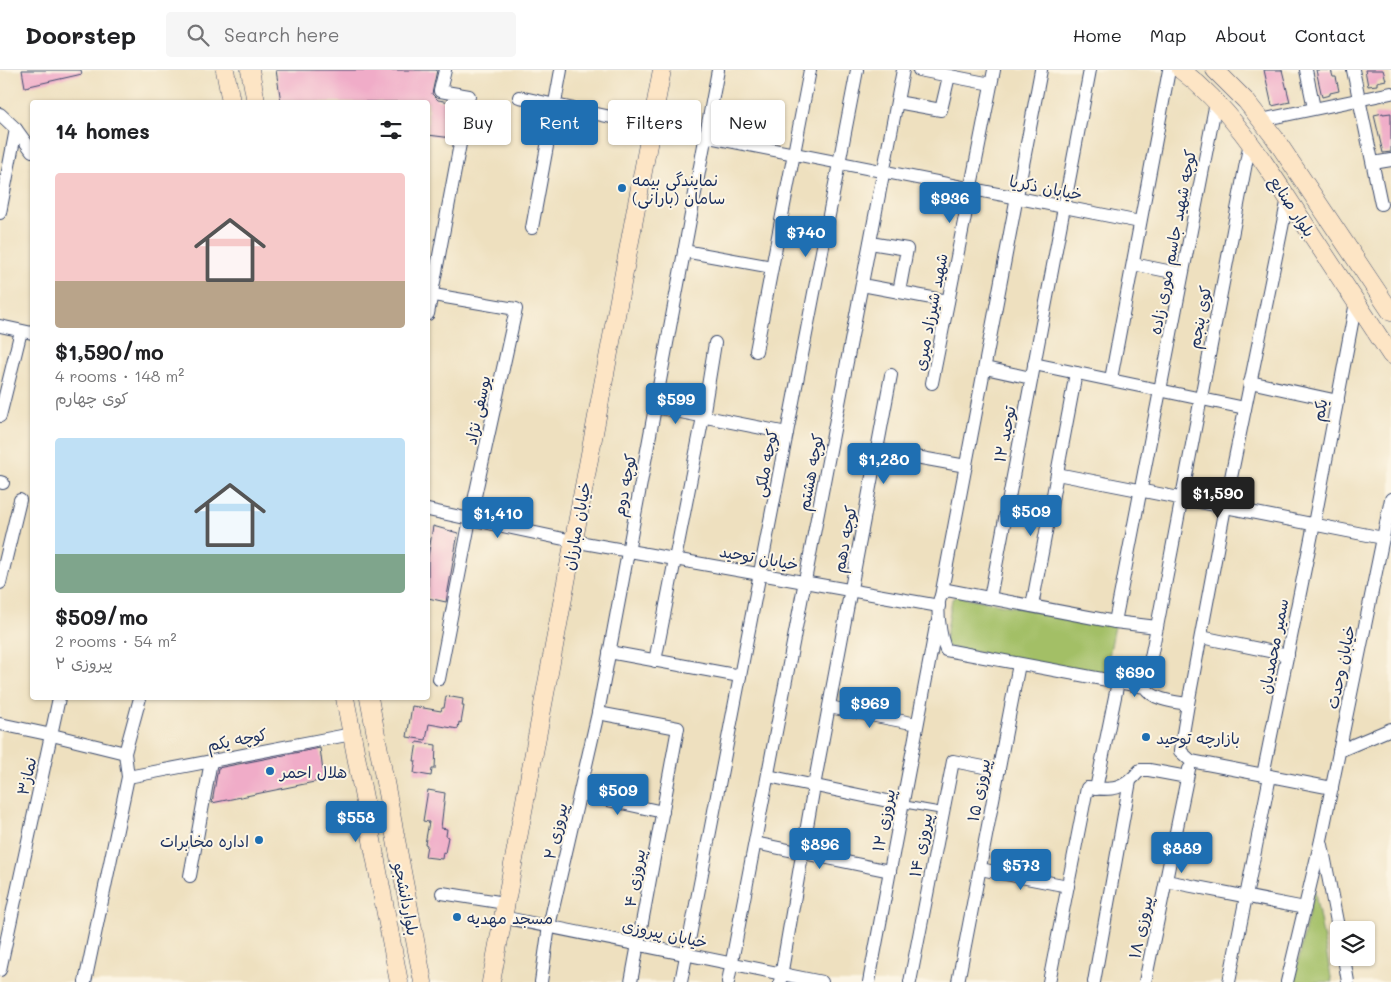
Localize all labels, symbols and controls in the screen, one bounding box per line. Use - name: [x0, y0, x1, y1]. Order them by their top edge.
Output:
- search box: [166, 12, 516, 57]
- text: Doorstep: [25, 19, 136, 50]
- icon: search: [184, 21, 212, 49]
- text: Search here: [224, 22, 340, 47]
- text: Home: [1073, 23, 1122, 47]
- text: Map: [1150, 23, 1186, 47]
- text: About: [1214, 23, 1267, 47]
- text: Contact: [1295, 23, 1366, 47]
- chip: Buy: [445, 100, 511, 145]
- chip: Rent: [521, 100, 598, 145]
- chip: Filters: [608, 100, 701, 145]
- chip: New: [711, 100, 785, 145]
- icon: filters: [377, 116, 405, 144]
- text: 14 homes: [55, 117, 150, 144]
- street label: کوچه شهید جاسم موری زاده: [1144, 148, 1203, 337]
- place label: نمایندگی بیمه سامان (بارانی): [632, 169, 725, 209]
- street label: خیابان ذکریا: [1008, 170, 1084, 204]
- street label: بلوار صنایع: [1264, 171, 1321, 242]
- marker: نمایندگی بیمه سامان (بارانی): [616, 182, 628, 194]
- pin: $936: [920, 182, 980, 224]
- text: $936: [931, 187, 969, 208]
- icon: home: [185, 205, 275, 295]
- pin: $740: [776, 216, 836, 258]
- text: $740: [786, 221, 826, 242]
- street label: شهید شیرزاد میری: [908, 251, 952, 373]
- street label: کوی پنجم: [1183, 284, 1218, 351]
- text: $1,590/mo: [55, 338, 164, 365]
- text: 4 rooms · 148 m²: [55, 365, 184, 386]
- street label: یوسفی نژاد: [459, 373, 496, 447]
- pin: $599: [646, 382, 706, 425]
- text: کوی چهارم: [55, 387, 129, 408]
- text: $599: [657, 388, 695, 409]
- street label: یکم: [1307, 397, 1334, 424]
- street label: توحید ۱۲: [988, 404, 1021, 464]
- street label: کوچه ملکی: [748, 427, 783, 499]
- street label: کوچه هشتم: [792, 431, 831, 513]
- pin: $1,280: [843, 442, 925, 485]
- text: $1,280: [858, 448, 910, 469]
- street label: کوچه دوم: [608, 452, 643, 519]
- icon: home: [185, 470, 275, 560]
- pin: $1,590: [1177, 476, 1259, 519]
- street label: خیابان مبارزان: [557, 480, 595, 572]
- text: $1,590: [1192, 482, 1244, 503]
- pin: $509: [1001, 494, 1061, 537]
- pin: $1,410: [457, 496, 539, 539]
- text: $509: [1011, 500, 1051, 521]
- text: $1,410: [473, 502, 523, 523]
- street label: کوچه دهم: [827, 504, 864, 575]
- street label: خیابان توحید: [718, 540, 800, 575]
- street label: سمیر محمدیان: [1253, 596, 1293, 696]
- text: $509/mo: [55, 603, 148, 630]
- street label: خیابان وحدت: [1321, 623, 1359, 711]
- text: 2 rooms · 54 m²: [55, 630, 176, 651]
- text: پیروزی ۲: [55, 652, 113, 673]
- pin: $690: [1105, 656, 1165, 698]
- text: $690: [1115, 661, 1155, 682]
- pin: $969: [840, 686, 900, 729]
- text: $969: [851, 692, 889, 713]
- street label: کوچه یکم: [205, 723, 269, 758]
- place label: بازارچه توحید: [1156, 727, 1240, 749]
- marker: بازارچه توحید: [1140, 731, 1152, 743]
- street label: نماز۳: [11, 755, 41, 797]
- street label: پیروزی ۱۵: [962, 757, 995, 823]
- place label: هلال احمر: [278, 761, 347, 782]
- marker: هلال احمر: [264, 765, 276, 777]
- pin: $509: [588, 774, 648, 816]
- text: $509: [598, 779, 638, 800]
- street label: پیروزی ۱۲: [867, 787, 900, 853]
- pin: $558: [326, 800, 386, 843]
- street label: پیروزی ۲: [538, 801, 573, 862]
- text: $558: [337, 806, 375, 827]
- street label: پیروزی ۱۴: [904, 811, 937, 879]
- pin: $896: [790, 828, 850, 870]
- place label: اداره مخابرات: [160, 830, 249, 851]
- pin: $889: [1152, 832, 1212, 874]
- text: $896: [800, 833, 840, 854]
- marker: اداره مخابرات: [253, 834, 265, 846]
- text: $889: [1162, 837, 1202, 858]
- street label: پیروزی ۴: [619, 847, 650, 909]
- pin: $573: [991, 848, 1051, 891]
- text: $573: [1002, 854, 1040, 875]
- street label: بلواردانشجو: [388, 860, 424, 938]
- street label: پیروزی ۱۸: [1123, 894, 1158, 961]
- place label: مسجد مهدیه: [467, 907, 553, 928]
- marker: مسجد مهدیه: [451, 911, 463, 923]
- street label: خیابان پیروزی: [620, 914, 709, 953]
- map controls: [1330, 921, 1375, 966]
- button: layers: [1330, 921, 1375, 966]

